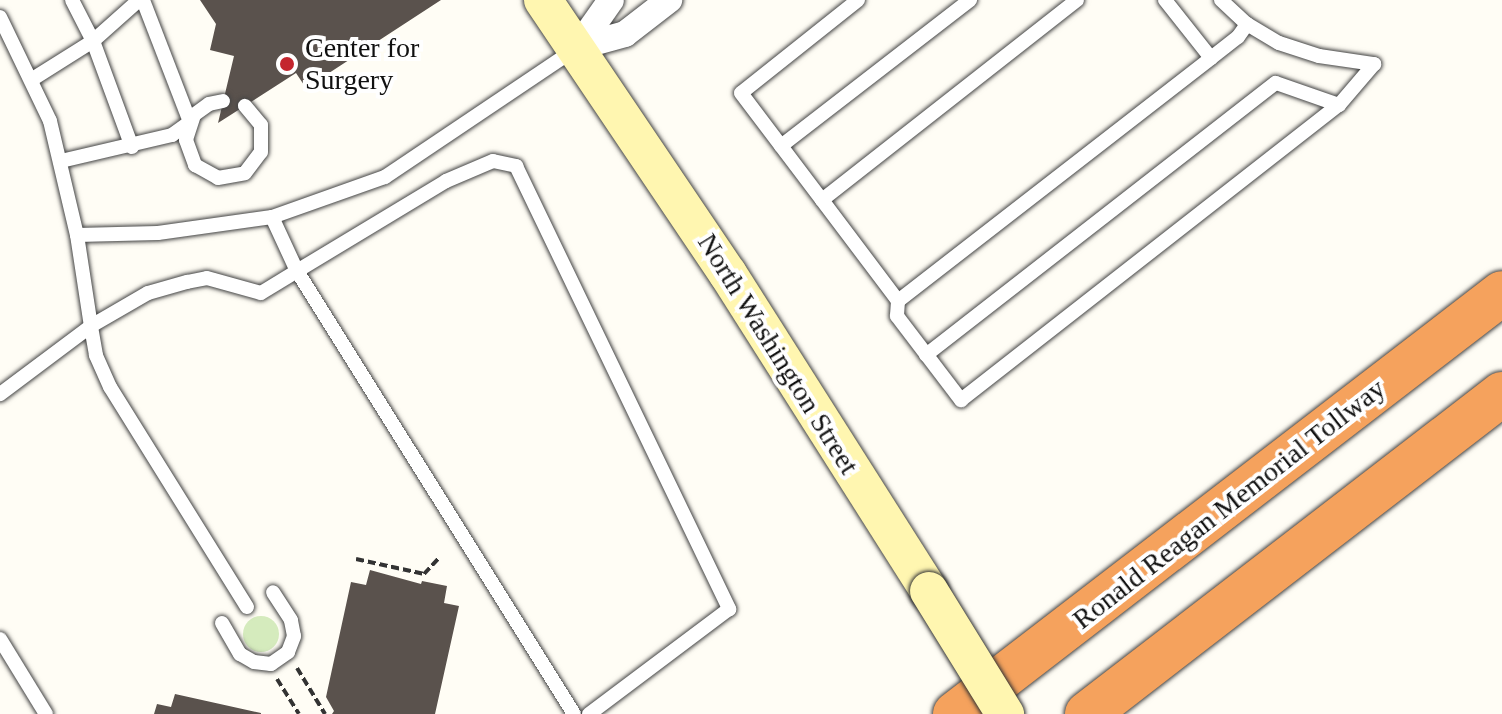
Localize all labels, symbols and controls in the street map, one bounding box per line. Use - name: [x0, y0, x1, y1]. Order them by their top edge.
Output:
- place label: Center for Surgery: [305, 31, 419, 97]
- marker: Center for Surgery: [276, 53, 298, 75]
- street label: North Washington Street: [690, 227, 866, 481]
- street label: Ronald Reagan Memorial Tollway: [1066, 371, 1392, 637]

